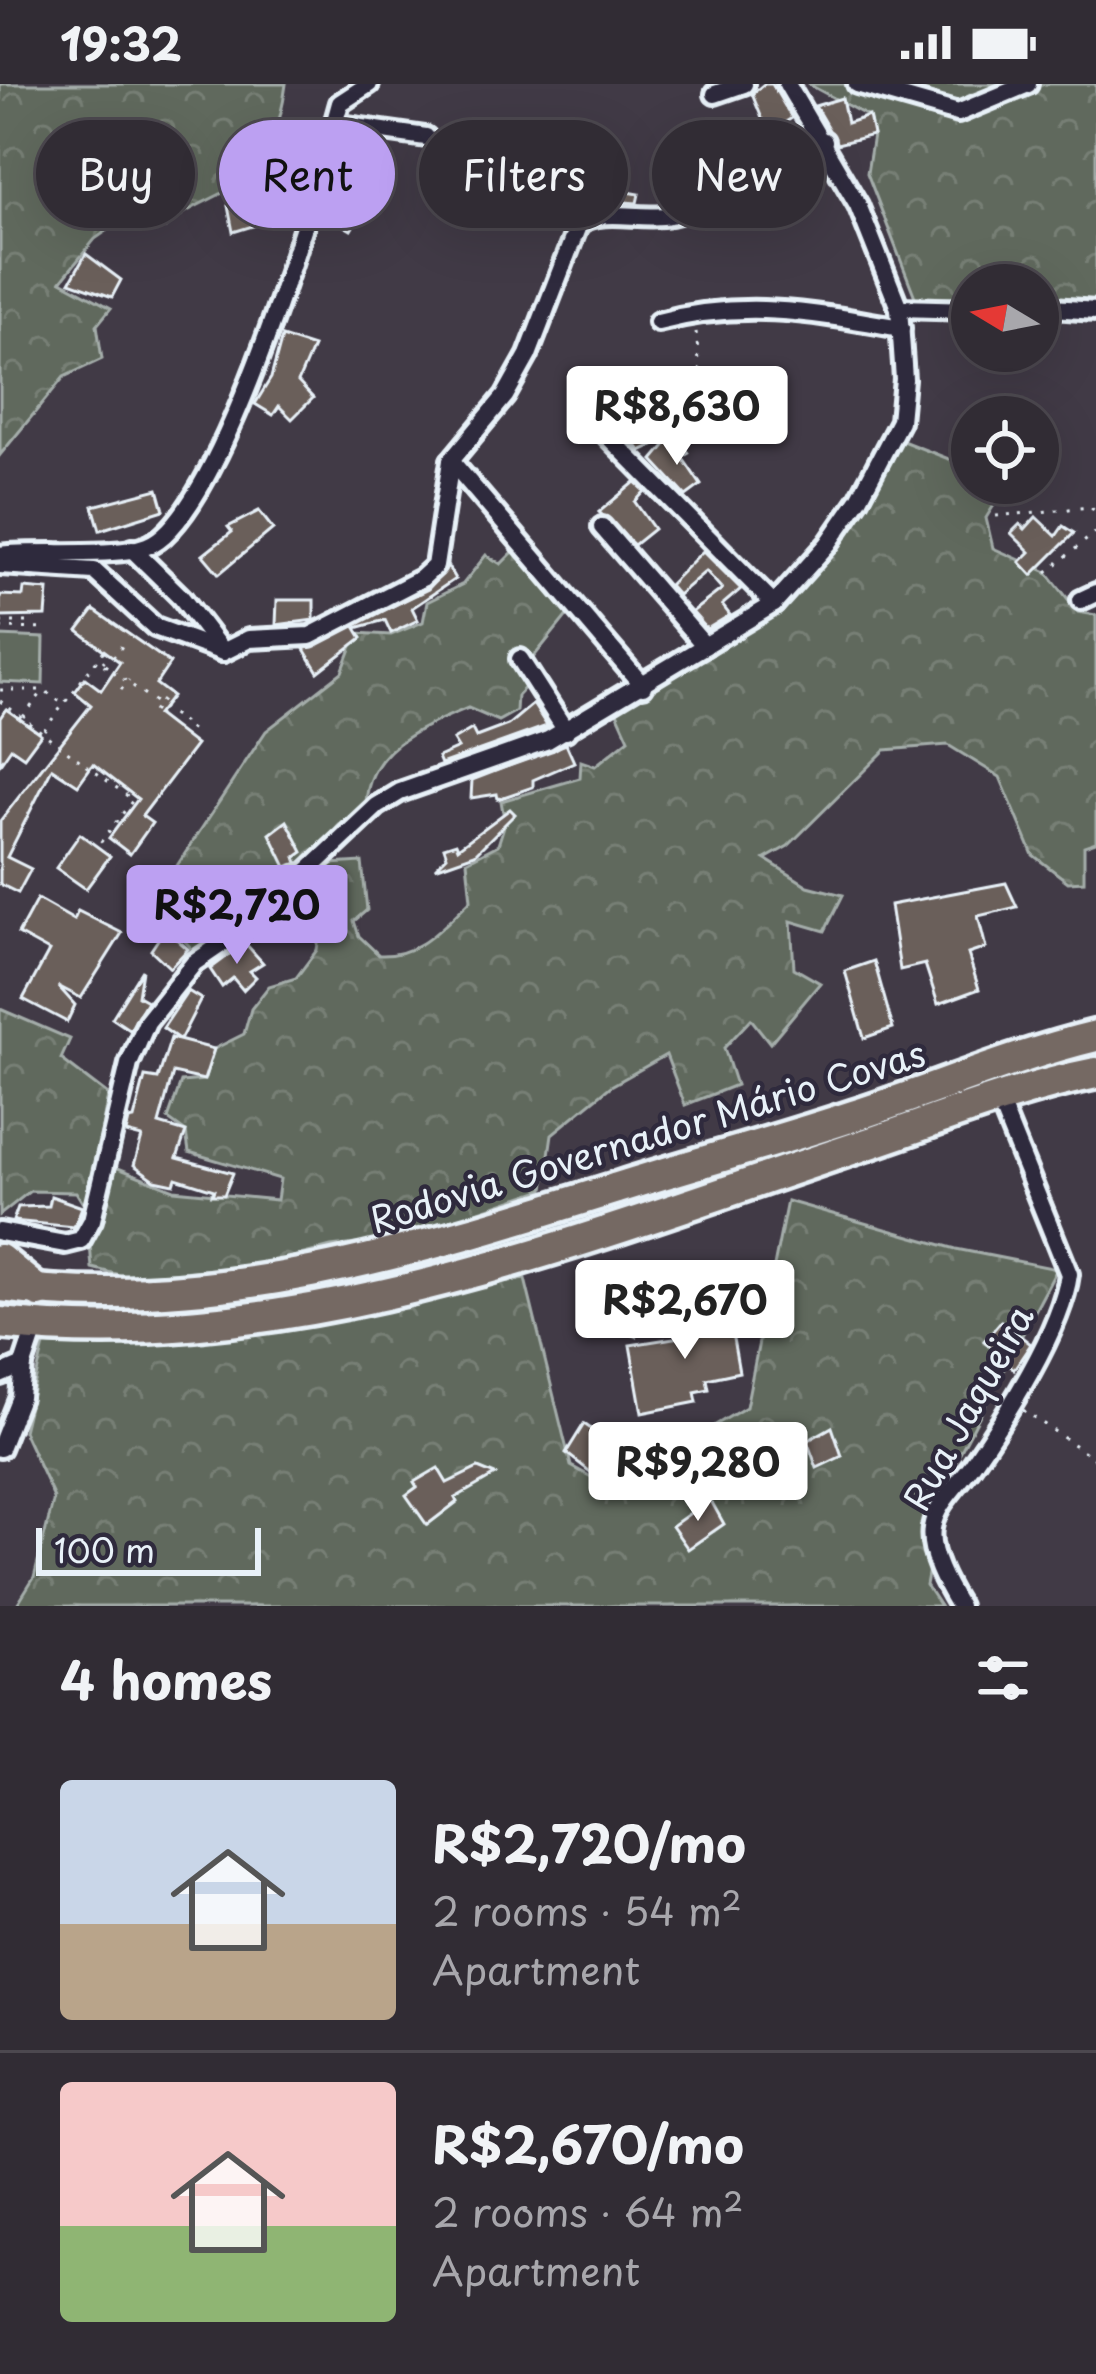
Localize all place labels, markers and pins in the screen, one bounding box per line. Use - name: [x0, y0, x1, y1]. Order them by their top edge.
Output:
- pin: R$8,630: [566, 366, 788, 468]
- pin: R$2,720: [126, 865, 348, 967]
- pin: R$2,670: [574, 1260, 796, 1362]
- pin: R$9,280: [587, 1422, 809, 1524]

